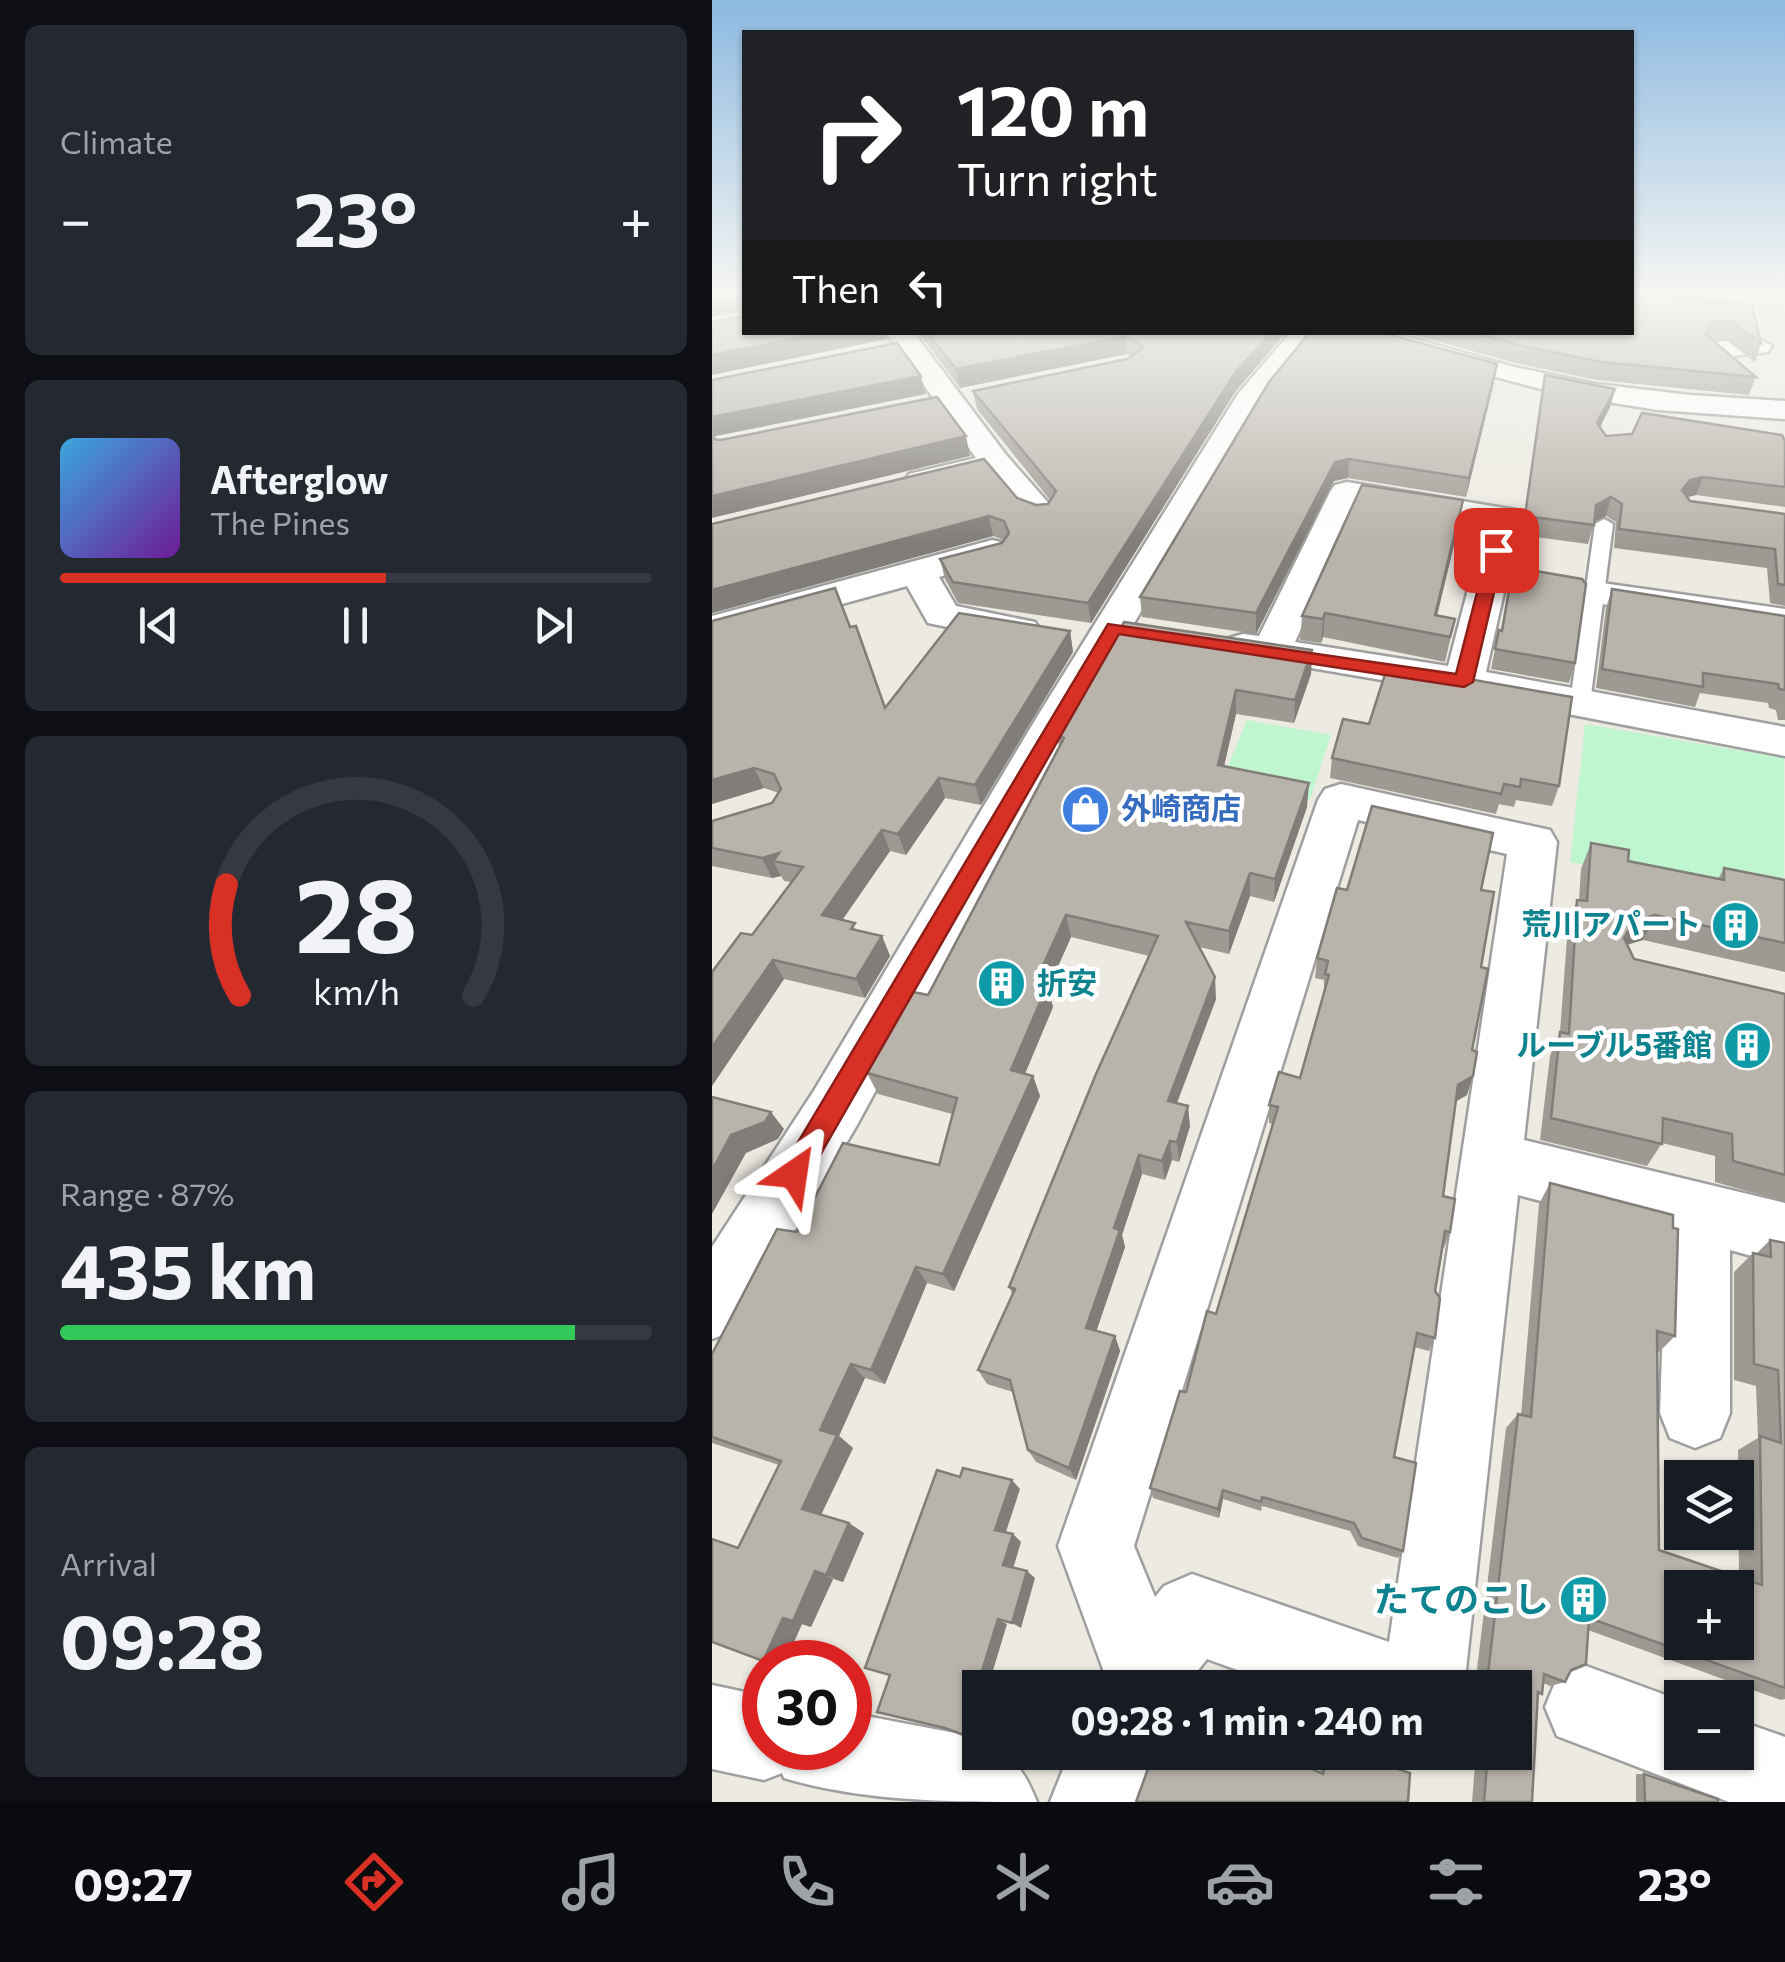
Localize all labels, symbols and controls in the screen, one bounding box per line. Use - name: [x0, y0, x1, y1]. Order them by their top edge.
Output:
- text: 120 m: [957, 65, 1149, 150]
- icon: right: [792, 70, 922, 200]
- text: Climate: [60, 121, 173, 161]
- text: Turn right: [957, 150, 1158, 205]
- text: 23°: [294, 171, 417, 262]
- text: −: [60, 184, 91, 251]
- text: +: [620, 184, 652, 251]
- icon: left: [900, 260, 955, 315]
- text: Then: [792, 264, 880, 311]
- text: Afterglow: [210, 455, 388, 502]
- text: The Pines: [210, 502, 350, 542]
- pin: [1454, 508, 1539, 593]
- icon: arrive: [1469, 523, 1524, 578]
- icon: previous: [131, 598, 186, 653]
- icon: pause: [328, 598, 383, 653]
- icon: next: [526, 598, 581, 653]
- shop icon: 外崎商店: [1060, 783, 1112, 835]
- place label: 外崎商店: [1121, 788, 1241, 825]
- text: 28: [295, 847, 417, 974]
- building icon: 荒川アパート: [1710, 899, 1762, 951]
- place label: 荒川アパート: [1522, 904, 1701, 941]
- building icon: 折安: [976, 958, 1028, 1010]
- place label: 折安: [1037, 963, 1097, 1000]
- text: km/h: [313, 969, 399, 1012]
- building icon: ルーブル5番館: [1721, 1020, 1773, 1072]
- place label: ルーブル5番館: [1516, 1025, 1712, 1062]
- position arrow: [742, 1122, 846, 1226]
- text: Range · 87%: [60, 1173, 235, 1213]
- text: 435 km: [60, 1223, 316, 1314]
- map controls: [1664, 1460, 1754, 1770]
- button: layers: [1664, 1460, 1754, 1550]
- text: Arrival: [60, 1543, 157, 1583]
- button: +: [1664, 1570, 1754, 1660]
- building icon: たてのこし: [1558, 1574, 1610, 1626]
- place label: たてのこし: [1374, 1576, 1549, 1619]
- text: 09:28: [60, 1593, 265, 1684]
- speed limit sign: 30: [742, 1640, 872, 1770]
- button: −: [1664, 1680, 1754, 1770]
- text: 09:28 · 1 min · 240 m: [1070, 1696, 1424, 1743]
- icon: directions: [339, 1847, 409, 1917]
- icon: music: [556, 1847, 626, 1917]
- icon: phone: [772, 1847, 842, 1917]
- icon: climate: [988, 1847, 1058, 1917]
- icon: car: [1205, 1847, 1275, 1917]
- icon: filters: [1421, 1847, 1491, 1917]
- text: 09:27: [73, 1855, 193, 1910]
- text: 23°: [1637, 1855, 1712, 1910]

